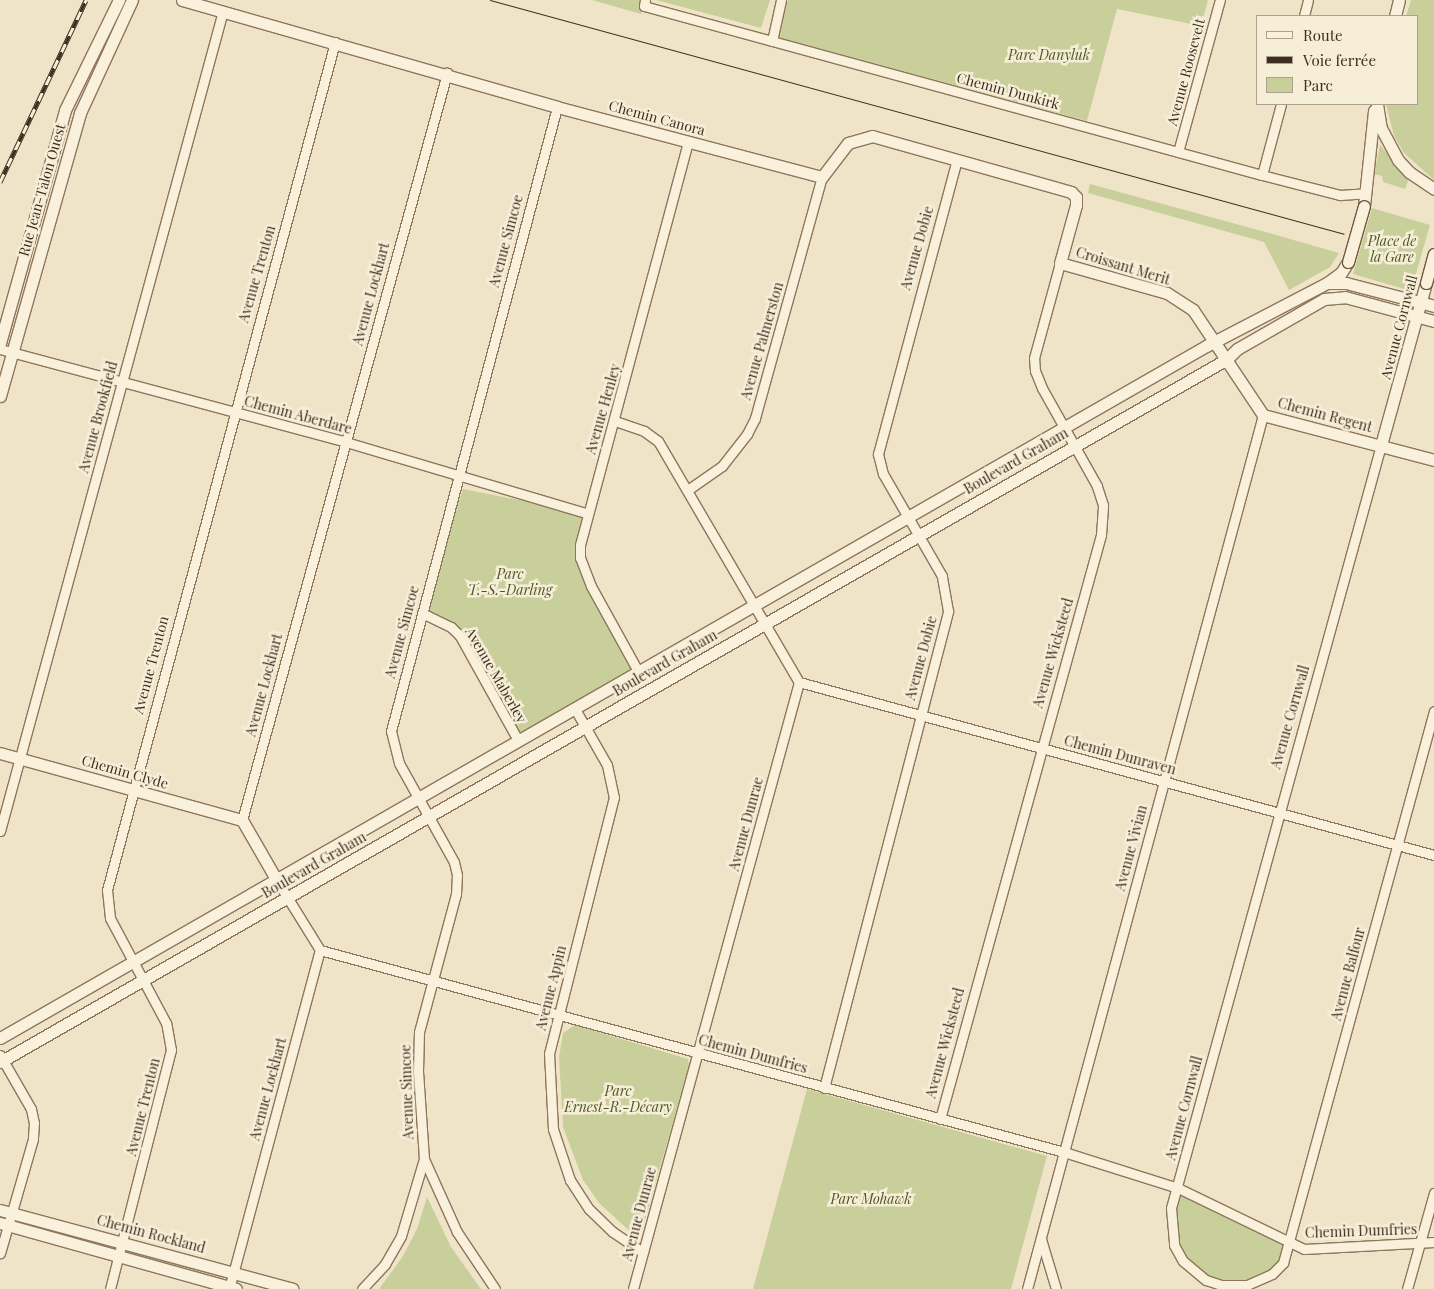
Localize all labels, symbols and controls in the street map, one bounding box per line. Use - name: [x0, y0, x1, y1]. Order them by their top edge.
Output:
- legend: [1256, 15, 1419, 105]
- street label: Avenue Roosevelt: [1164, 17, 1208, 127]
- text: Route: [1303, 25, 1343, 45]
- park label: Parc Danyluk: [1008, 47, 1090, 63]
- text: Voie ferrée: [1303, 50, 1376, 70]
- street label: Chemin Dunkirk: [955, 69, 1061, 113]
- text: Parc: [1303, 75, 1333, 95]
- street label: Chemin Canora: [607, 97, 707, 139]
- street label: Rue Jean-Talon Ouest: [15, 122, 69, 258]
- street label: Avenue Simcoe: [486, 193, 526, 289]
- street label: Avenue Dobie: [897, 204, 937, 292]
- street label: Avenue Trenton: [235, 223, 279, 325]
- park label: Place de la Gare: [1368, 233, 1416, 266]
- street label: Avenue Lockhart: [349, 241, 393, 347]
- street label: Croissant Merit: [1074, 244, 1172, 288]
- street label: Avenue Cornwall: [1377, 273, 1421, 381]
- street label: Avenue Palmerston: [737, 280, 787, 402]
- street label: Avenue Brookfield: [75, 359, 121, 475]
- street label: Avenue Henley: [582, 362, 624, 456]
- street label: Chemin Aberdare: [242, 392, 354, 438]
- street label: Chemin Regent: [1276, 394, 1374, 436]
- street label: Boulevard Graham: [961, 424, 1071, 498]
- park label: Parc T.-S.-Darling: [468, 566, 552, 598]
- street label: Avenue Simcoe: [382, 584, 422, 680]
- street label: Avenue Wicksteed: [1029, 596, 1077, 710]
- street label: Avenue Trenton: [130, 614, 172, 716]
- street label: Avenue Dobie: [902, 614, 940, 702]
- street label: Avenue Maberley: [462, 624, 530, 726]
- street label: Boulevard Graham: [610, 626, 720, 700]
- street label: Avenue Lockhart: [242, 632, 286, 738]
- street label: Avenue Cornwall: [1267, 663, 1313, 771]
- street label: Chemin Dunraven: [1062, 732, 1178, 778]
- street label: Chemin Clyde: [80, 752, 170, 792]
- street label: Avenue Dunrae: [725, 775, 767, 873]
- street label: Avenue Vivian: [1111, 803, 1151, 893]
- street label: Boulevard Graham: [259, 828, 369, 902]
- street label: Avenue Balfour: [1327, 926, 1369, 1022]
- street label: Avenue Appin: [532, 944, 570, 1032]
- street label: Avenue Wicksteed: [922, 986, 968, 1100]
- street label: Chemin Dumfries: [697, 1031, 809, 1077]
- street label: Avenue Lockhart: [246, 1036, 290, 1142]
- street label: Avenue Simcoe: [397, 1044, 417, 1140]
- street label: Avenue Cornwall: [1162, 1054, 1206, 1162]
- street label: Avenue Trenton: [123, 1056, 163, 1158]
- park label: Parc Ernest-R.-Décary: [564, 1083, 672, 1116]
- street label: Avenue Dunrae: [618, 1165, 660, 1263]
- park label: Parc Mohawk: [831, 1191, 911, 1207]
- street label: Chemin Rockland: [95, 1211, 207, 1257]
- street label: Chemin Dumfries: [1305, 1221, 1417, 1241]

